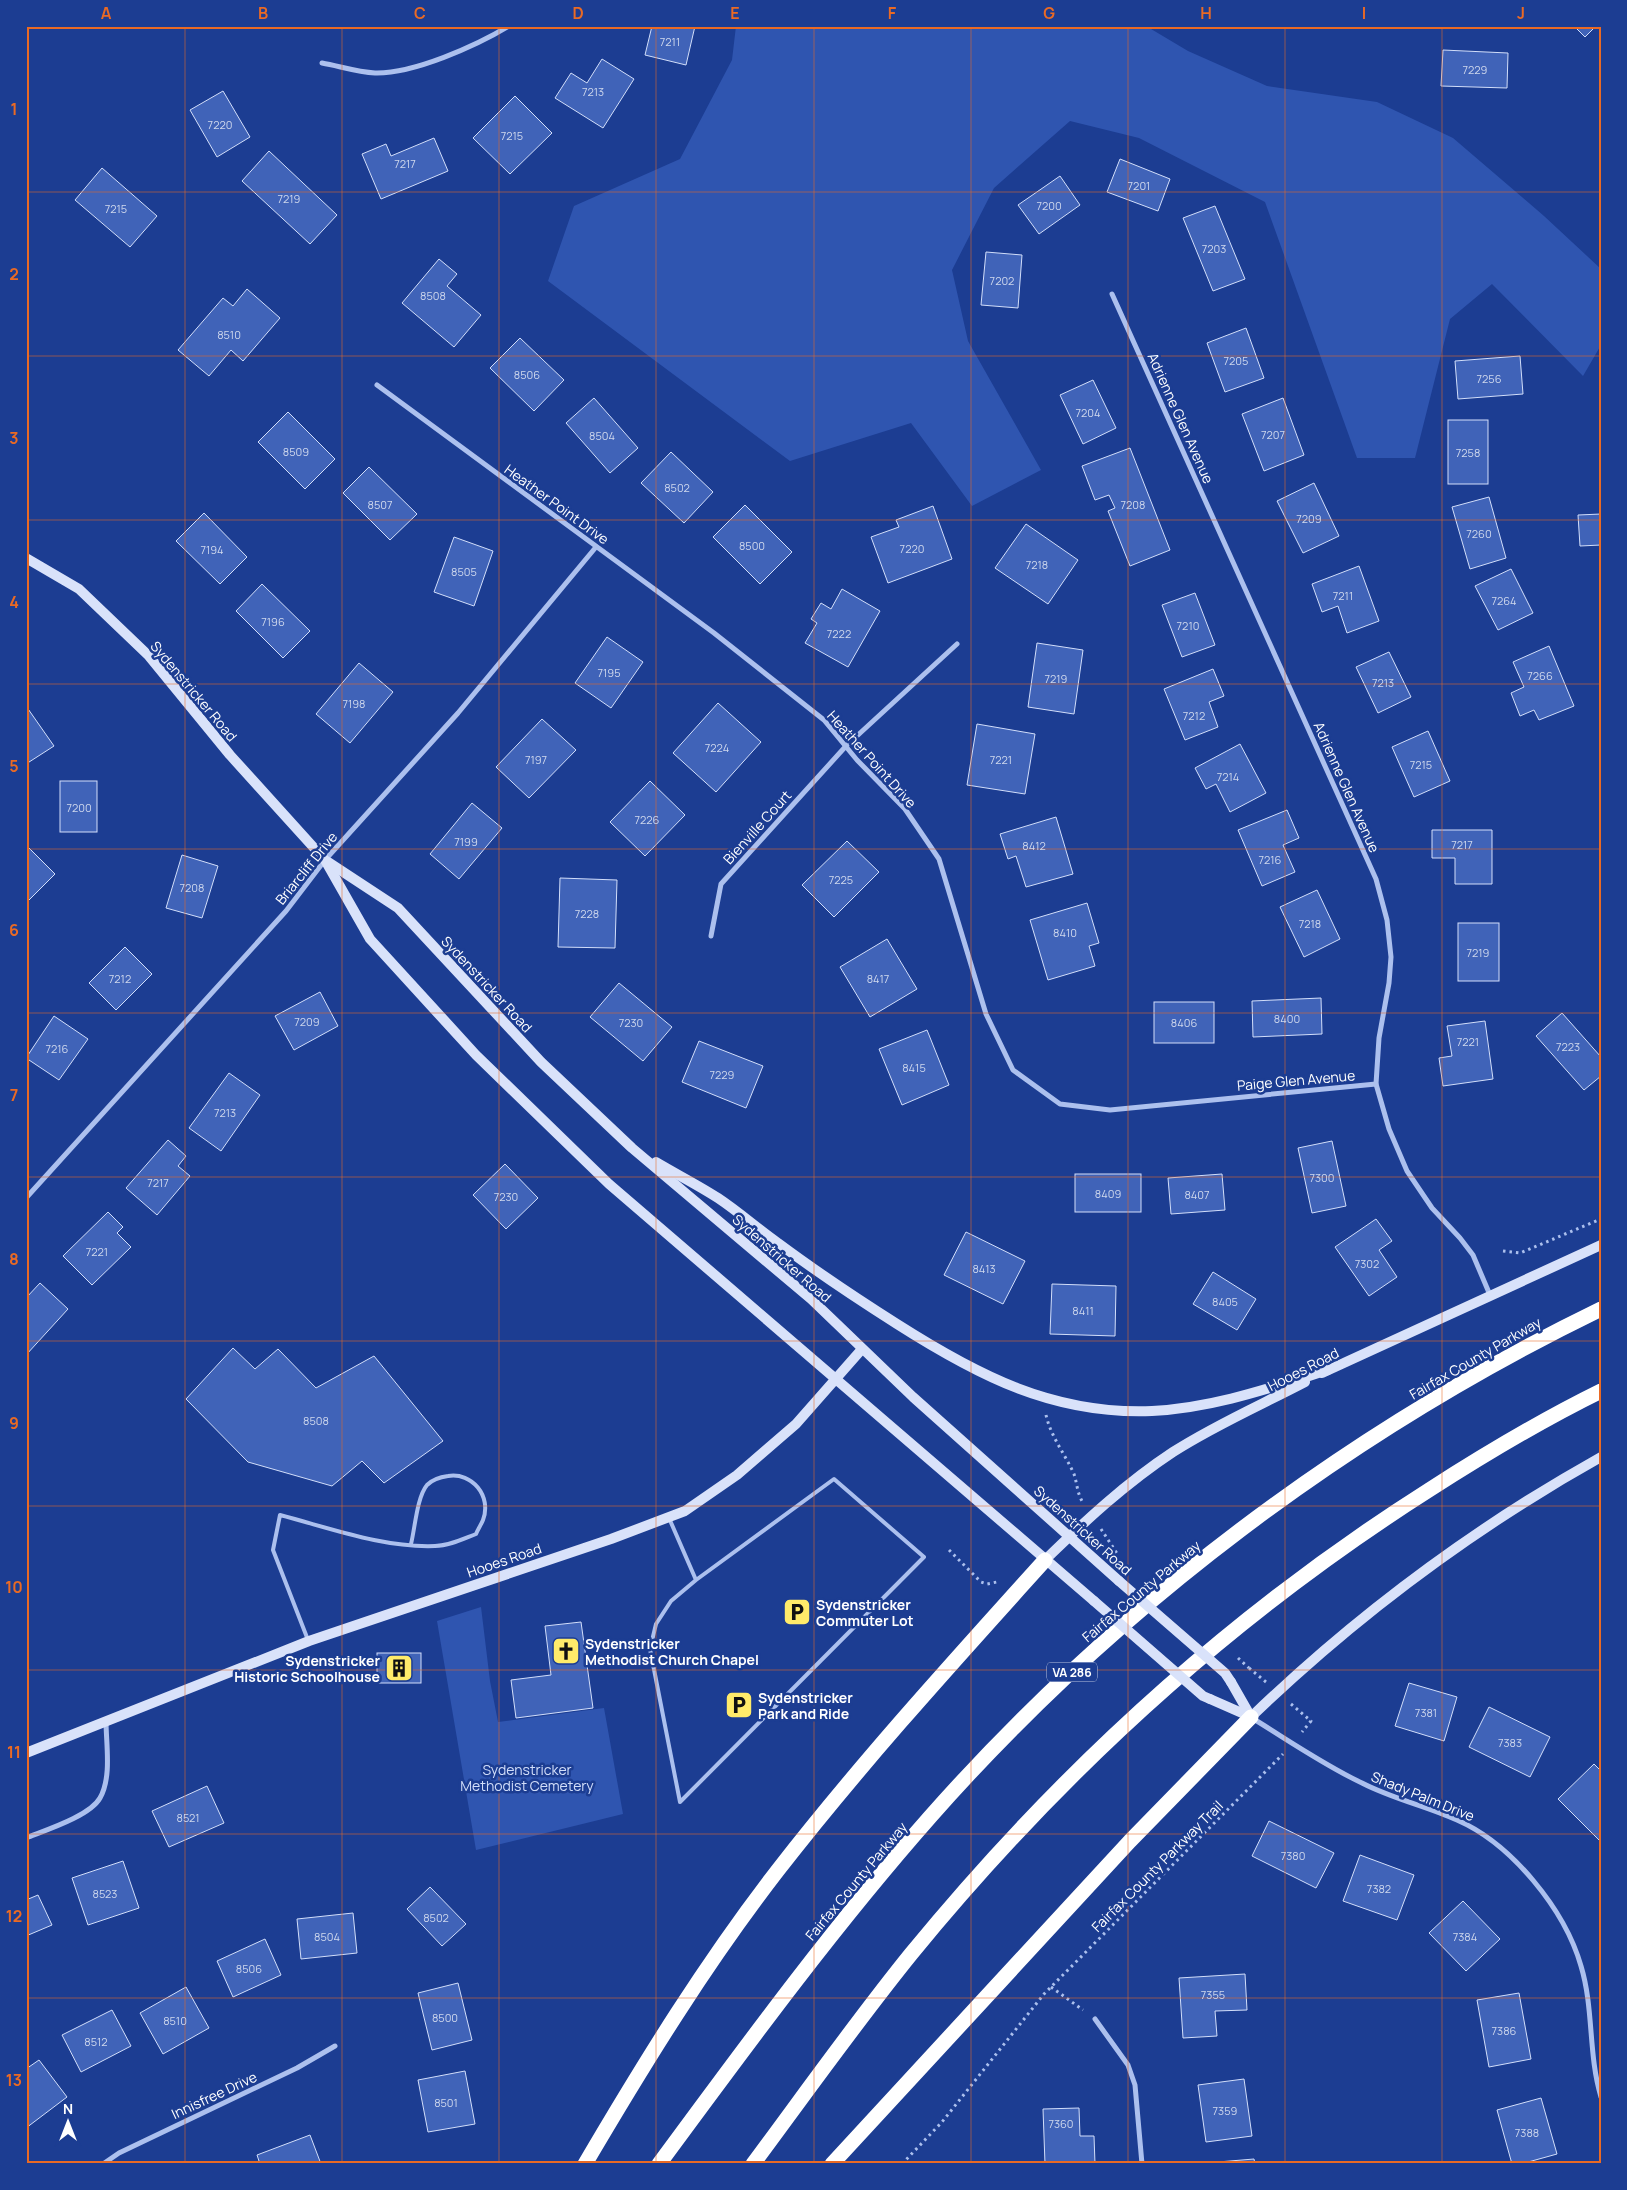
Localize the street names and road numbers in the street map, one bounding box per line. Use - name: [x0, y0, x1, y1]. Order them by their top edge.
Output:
- street label: Adrienne Glen Avenue: [1144, 350, 1218, 486]
- street label: Heather Point Drive: [501, 460, 613, 548]
- street label: Sydenstricker Road: [146, 637, 242, 745]
- street label: Heather Point Drive: [823, 706, 921, 812]
- street label: Adrienne Glen Avenue: [1310, 719, 1384, 855]
- street label: Bienville Court: [719, 786, 796, 868]
- street label: Briarcliff Drive: [271, 828, 341, 908]
- street label: Sydenstricker Road: [437, 932, 537, 1036]
- street label: Paige Glen Avenue: [1236, 1065, 1356, 1095]
- street label: Sydenstricker Road: [729, 1210, 835, 1306]
- street label: Fairfax County Parkway: [1406, 1312, 1545, 1403]
- street label: Hooes Road: [1264, 1343, 1342, 1395]
- street label: Sydenstricker Road: [1030, 1481, 1136, 1579]
- street label: Fairfax County Parkway: [1078, 1535, 1205, 1646]
- street label: Hooes Road: [464, 1538, 544, 1582]
- road number: VA 286: [1047, 1662, 1097, 1681]
- street label: Shady Palm Drive: [1369, 1767, 1477, 1825]
- street label: Fairfax County Parkway Trail: [1087, 1796, 1227, 1936]
- street label: Fairfax County Parkway: [801, 1817, 912, 1944]
- street label: Innisfree Drive: [168, 2067, 260, 2123]

